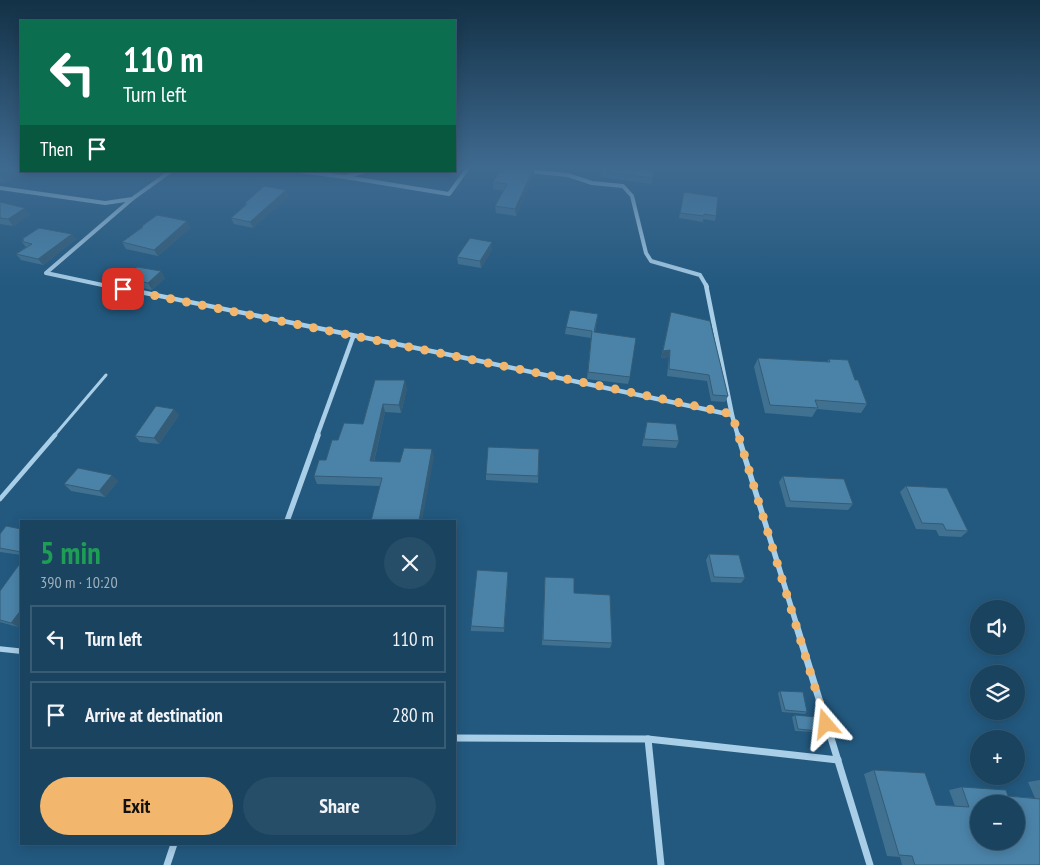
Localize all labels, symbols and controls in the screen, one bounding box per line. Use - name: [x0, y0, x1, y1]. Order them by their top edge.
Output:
- text: 110 m: [123, 36, 204, 82]
- icon: left: [40, 40, 105, 105]
- text: Turn left: [123, 80, 187, 108]
- icon: arrive: [83, 135, 111, 163]
- text: Then: [40, 137, 73, 161]
- pin: [102, 268, 144, 310]
- icon: arrive: [109, 275, 137, 303]
- text: 5 min: [40, 533, 101, 572]
- button: close: [384, 537, 436, 589]
- text: 390 m · 10:20: [40, 572, 118, 592]
- map controls: [970, 600, 1025, 850]
- button: sound: [970, 600, 1025, 655]
- icon: left: [42, 625, 70, 653]
- text: Turn left: [85, 627, 142, 651]
- text: 110 m: [392, 627, 434, 651]
- button: layers: [970, 665, 1025, 720]
- position arrow: [799, 697, 851, 749]
- icon: arrive: [42, 701, 70, 729]
- text: Arrive at destination: [85, 703, 223, 727]
- text: 280 m: [392, 703, 434, 727]
- button: +: [970, 730, 1025, 785]
- button: Exit: [40, 777, 233, 835]
- button: Share: [243, 777, 436, 835]
- button: −: [970, 795, 1025, 850]

